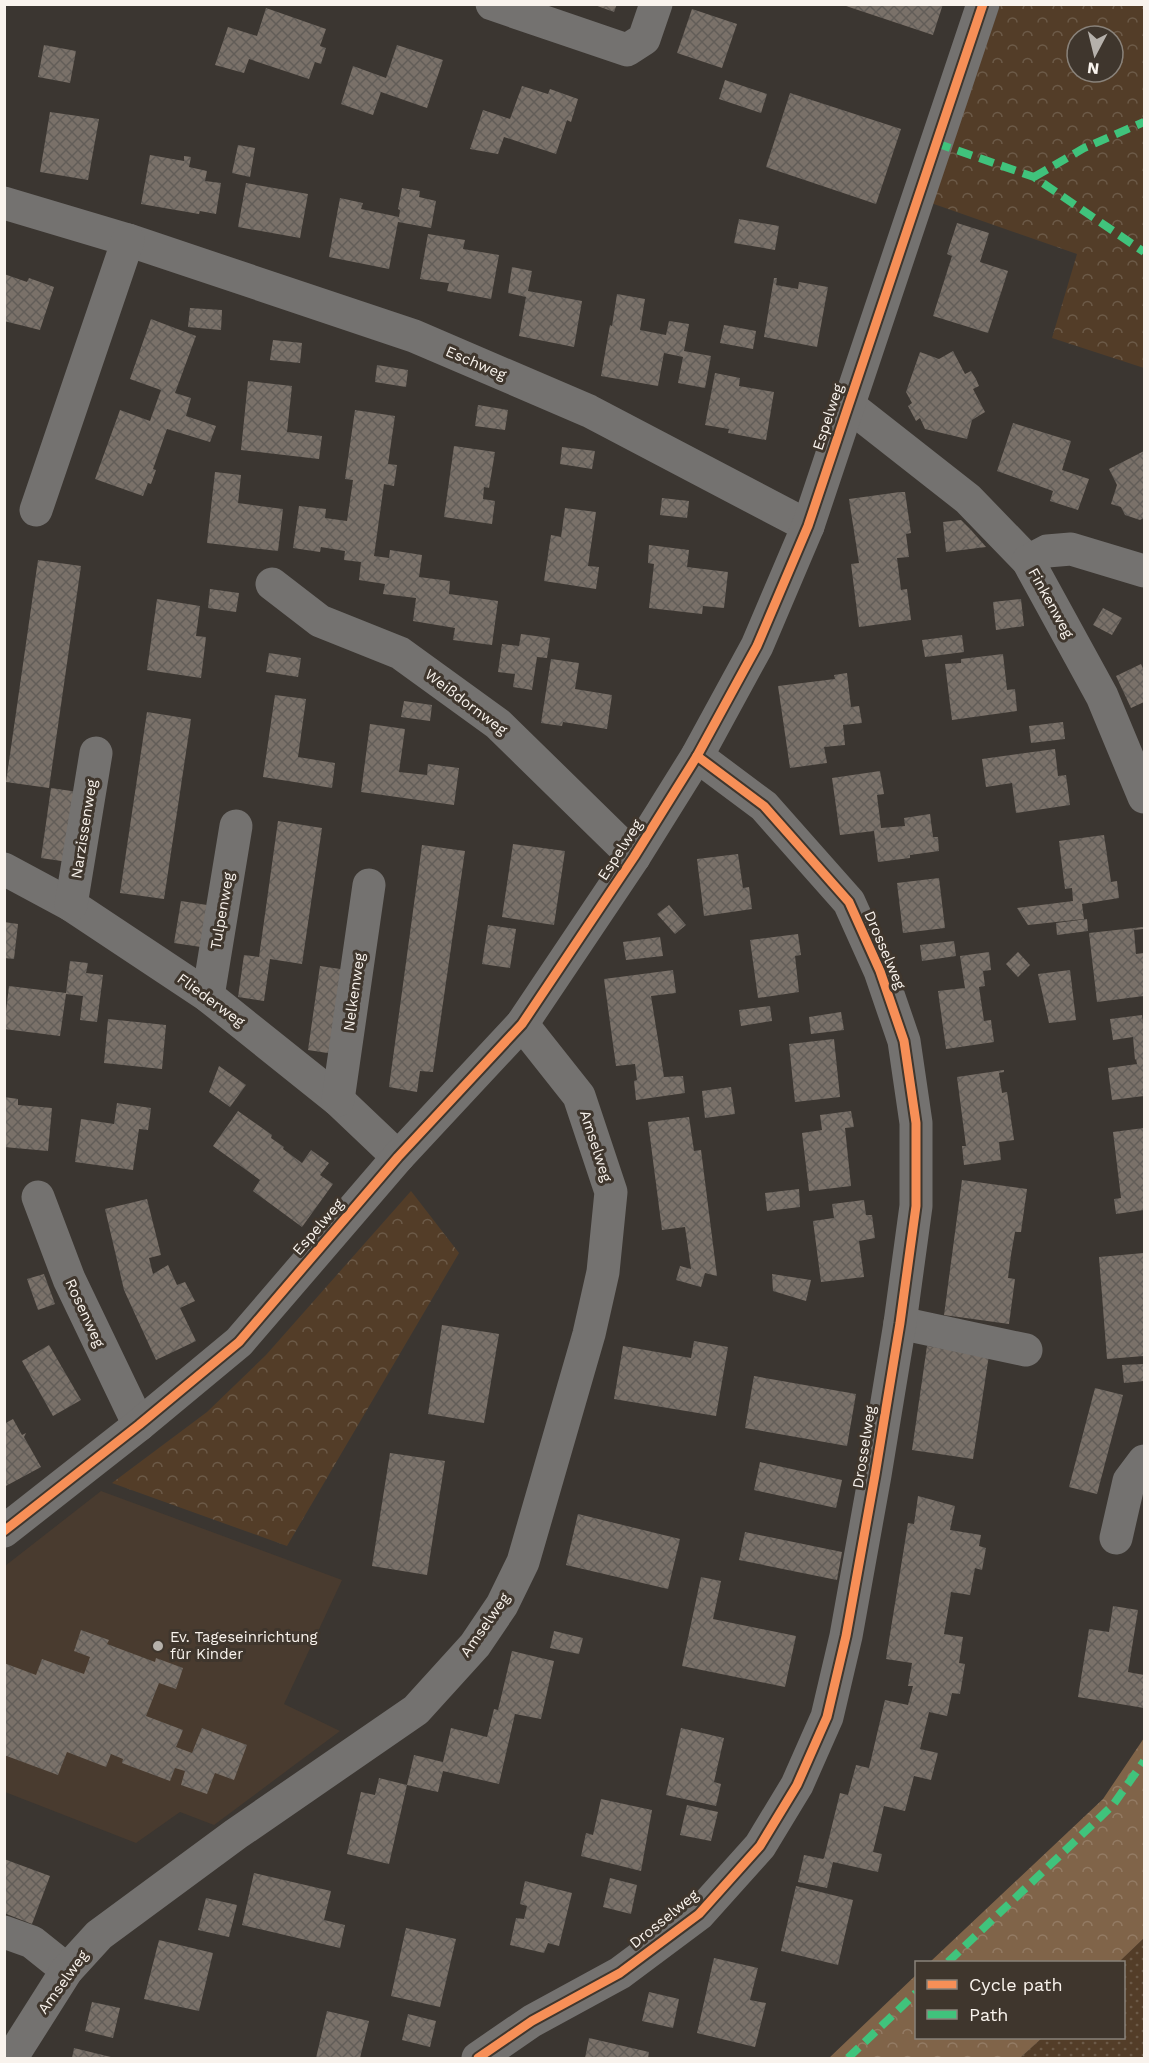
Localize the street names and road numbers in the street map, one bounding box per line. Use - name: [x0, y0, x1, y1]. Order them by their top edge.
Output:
- street label: Eschweg: [443, 342, 509, 384]
- street label: Espelweg: [809, 381, 847, 453]
- street label: Finkenweg: [1024, 565, 1078, 641]
- street label: Weißdornweg: [421, 665, 511, 739]
- street label: Narzissenweg: [67, 778, 101, 880]
- street label: Espelweg: [594, 816, 646, 884]
- street label: Tulpenweg: [206, 871, 238, 951]
- street label: Drosselweg: [860, 908, 910, 992]
- street label: Nelkenweg: [340, 952, 368, 1032]
- street label: Fliederweg: [174, 969, 248, 1031]
- street label: Amselweg: [576, 1108, 616, 1184]
- street label: Espelweg: [289, 1195, 347, 1259]
- street label: Rosenweg: [61, 1276, 109, 1350]
- street label: Drosselweg: [849, 1404, 879, 1490]
- street label: Amselweg: [456, 1590, 514, 1660]
- street label: Drosselweg: [626, 1886, 702, 1952]
- street label: Amselweg: [34, 1947, 92, 2017]

